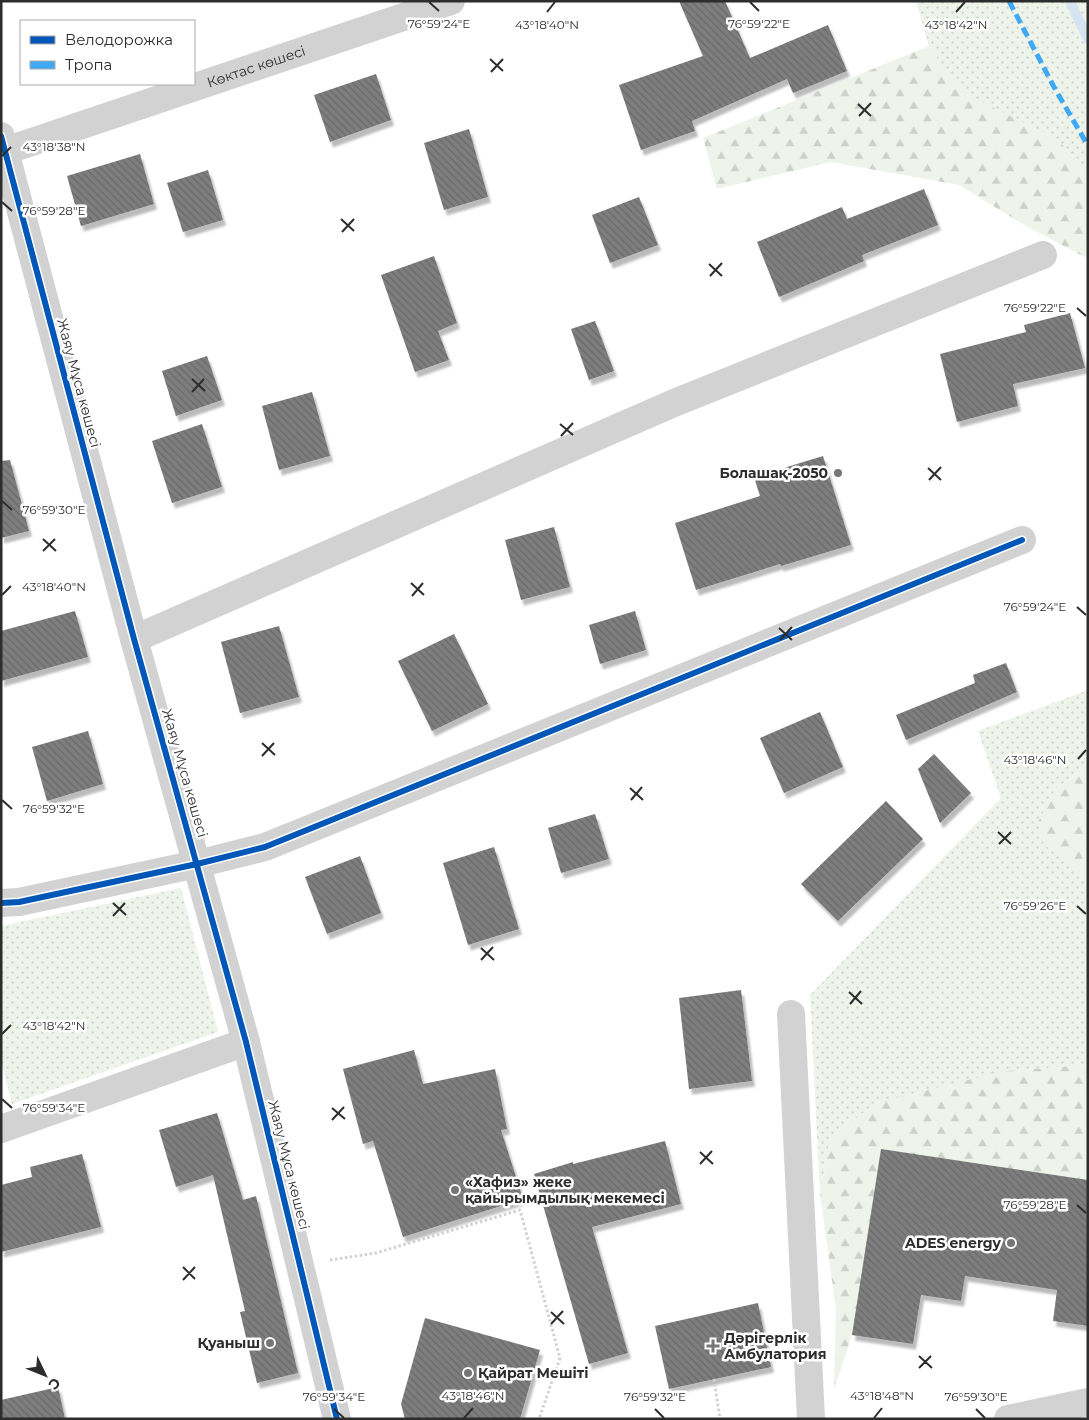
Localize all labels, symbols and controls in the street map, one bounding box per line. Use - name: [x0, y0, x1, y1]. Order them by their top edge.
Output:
- text: 76°59'24"E: [408, 16, 470, 31]
- text: 76°59'22"E: [728, 16, 790, 31]
- text: 43°18'40"N: [515, 17, 579, 32]
- text: 43°18'42"N: [925, 17, 987, 32]
- legend: [20, 20, 195, 85]
- text: Велодорожка: [65, 30, 173, 49]
- street label: Көктас көшесі: [205, 42, 308, 91]
- text: Тропа: [65, 55, 112, 74]
- text: 43°18'38"N: [22, 139, 86, 154]
- text: 76°59'28"E: [23, 203, 85, 218]
- text: 76°59'22"E: [1004, 300, 1066, 315]
- street label: Жаяу Мұса көшесі: [53, 316, 105, 450]
- place label: Болашақ-2050: [719, 464, 828, 482]
- marker: Болашақ-2050: [832, 467, 844, 479]
- text: 76°59'30"E: [22, 502, 86, 517]
- text: 43°18'40"N: [22, 579, 86, 594]
- text: 76°59'24"E: [1004, 599, 1066, 614]
- street label: Жаяу Мұса көшесі: [158, 707, 212, 839]
- text: 43°18'46"N: [1003, 752, 1067, 767]
- text: 76°59'32"E: [23, 801, 85, 816]
- text: 76°59'26"E: [1004, 898, 1066, 913]
- text: 43°18'42"N: [23, 1018, 85, 1033]
- street label: Жаяу Мұса көшесі: [264, 1098, 314, 1232]
- text: 76°59'34"E: [23, 1100, 85, 1115]
- place label: «Хафиз» жеке қайырымдылық мекемесі: [465, 1173, 665, 1207]
- marker: «Хафиз» жеке қайырымдылық мекемесі: [449, 1184, 461, 1196]
- text: 76°59'28"E: [1004, 1197, 1066, 1212]
- place label: ADES energy: [904, 1234, 1002, 1252]
- marker: ADES energy: [1005, 1237, 1017, 1249]
- place label: Дәрігерлік Амбулатория: [724, 1329, 826, 1363]
- place label: Қуаныш: [198, 1334, 260, 1352]
- marker: Қуаныш: [264, 1337, 276, 1349]
- marker: Дәрігерлік Амбулатория: [706, 1339, 720, 1353]
- north arrow: [20, 1350, 70, 1400]
- place label: Қайрат Мешіті: [478, 1364, 589, 1382]
- marker: Қайрат Мешіті: [462, 1367, 474, 1379]
- text: С: [44, 1374, 65, 1394]
- text: 43°18'46"N: [441, 1388, 505, 1403]
- text: 43°18'48"N: [850, 1388, 914, 1403]
- text: 76°59'34"E: [303, 1389, 365, 1404]
- text: 76°59'32"E: [624, 1389, 686, 1404]
- text: 76°59'30"E: [944, 1389, 1008, 1404]

